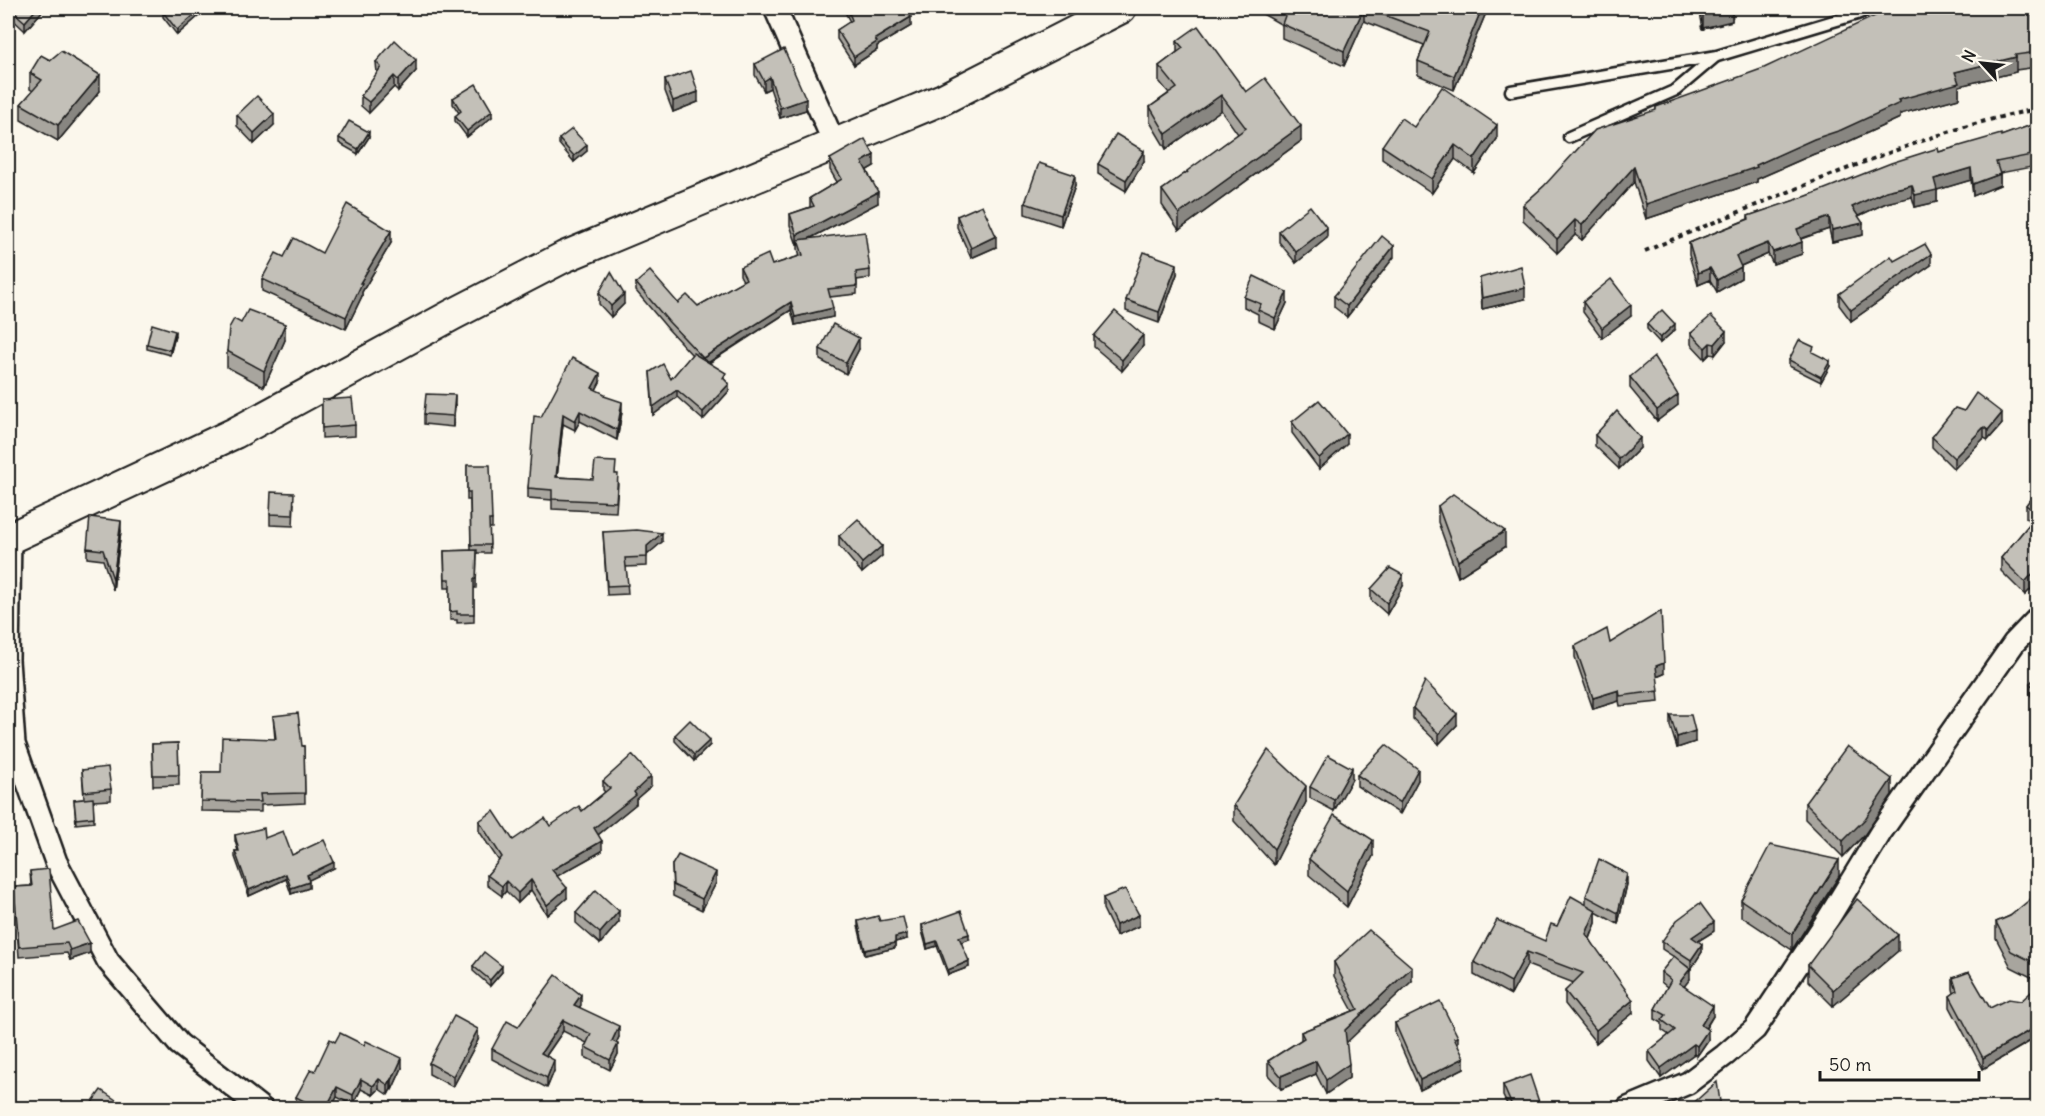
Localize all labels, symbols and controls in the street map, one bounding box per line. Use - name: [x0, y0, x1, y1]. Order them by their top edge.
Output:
- north arrow: [1952, 33, 2012, 93]
- text: N: [1957, 47, 1980, 66]
- scale bar: [1820, 1044, 1979, 1082]
- text: 50 m: [1829, 1053, 1871, 1076]

